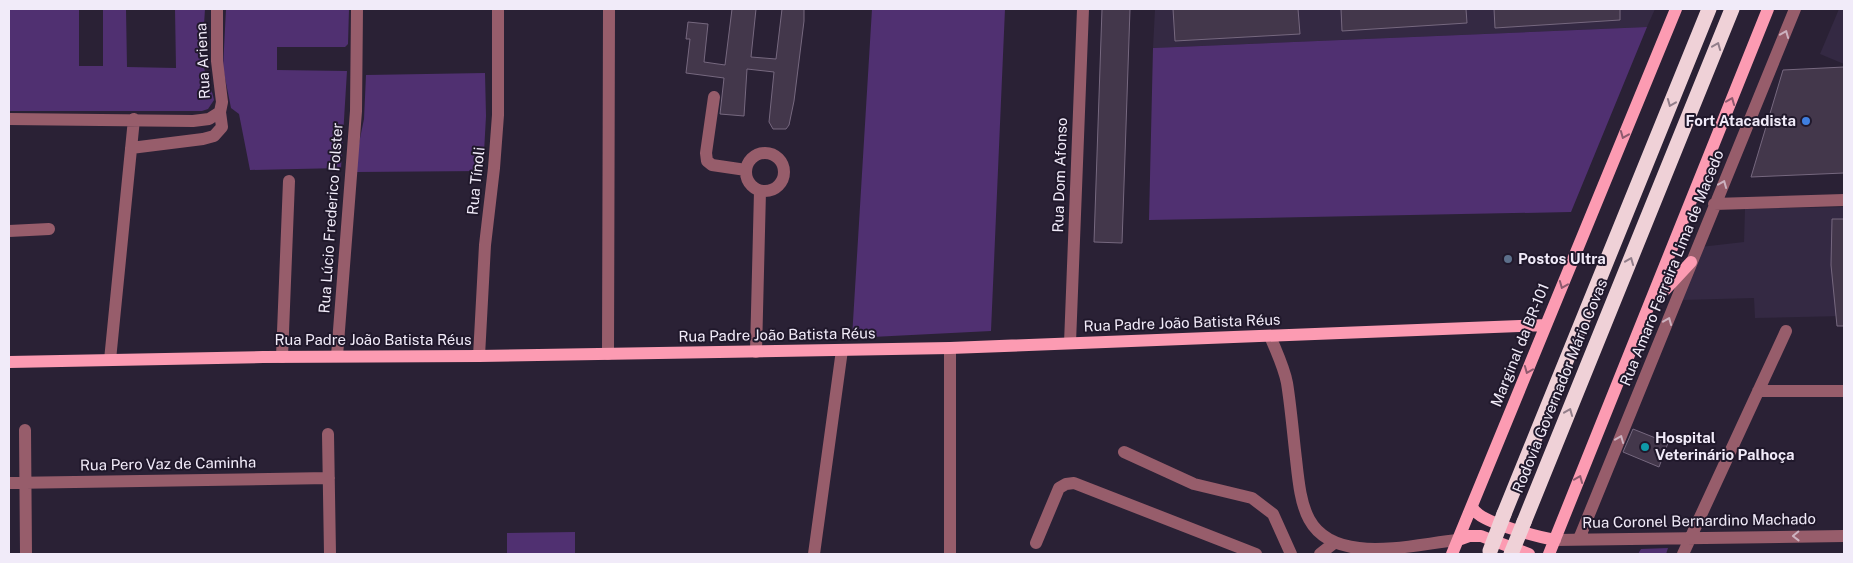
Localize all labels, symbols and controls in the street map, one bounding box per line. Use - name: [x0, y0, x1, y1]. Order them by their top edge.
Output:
- street label: Rua Ariena: [192, 22, 213, 100]
- one-way arrow: [1778, 30, 1789, 39]
- one-way arrow: [1711, 42, 1721, 51]
- one-way arrow: [1724, 97, 1735, 106]
- one-way arrow: [1667, 98, 1677, 106]
- place label: Fort Atacadista: [1685, 112, 1796, 129]
- marker: Fort Atacadista: [1800, 115, 1812, 127]
- street label: Rua Dom Afonso: [1049, 117, 1070, 233]
- street label: Rua Lúcio Frederico Folster: [315, 122, 346, 314]
- one-way arrow: [1620, 130, 1631, 139]
- street label: Rua Tínoli: [463, 146, 488, 216]
- street label: Rua Amaro Ferreira Lima de Macedo: [1616, 147, 1727, 388]
- one-way arrow: [1716, 180, 1727, 189]
- place label: Postos Ultra: [1518, 250, 1606, 267]
- marker: Postos Ultra: [1502, 253, 1514, 265]
- one-way arrow: [1624, 258, 1634, 266]
- street label: Rodovia Governador Mário Covas: [1509, 277, 1610, 495]
- one-way arrow: [1558, 280, 1569, 289]
- street label: Marginal da BR-101: [1487, 281, 1552, 409]
- street label: Rua Padre João Batista Réus: [1083, 311, 1281, 334]
- one-way arrow: [1661, 317, 1672, 326]
- street label: Rua Padre João Batista Réus: [678, 324, 876, 345]
- street label: Rua Padre João Batista Réus: [274, 331, 472, 348]
- one-way arrow: [1523, 365, 1534, 374]
- one-way arrow: [1562, 408, 1573, 417]
- place label: Hospital Veterinário Palhoça: [1655, 429, 1795, 463]
- one-way arrow: [1614, 435, 1624, 444]
- marker: Hospital Veterinário Palhoça: [1639, 441, 1651, 453]
- street label: Rua Pero Vaz de Caminha: [80, 453, 256, 474]
- one-way arrow: [1573, 475, 1583, 484]
- street label: Rua Coronel Bernardino Machado: [1582, 510, 1816, 531]
- one-way arrow: [1791, 531, 1799, 541]

